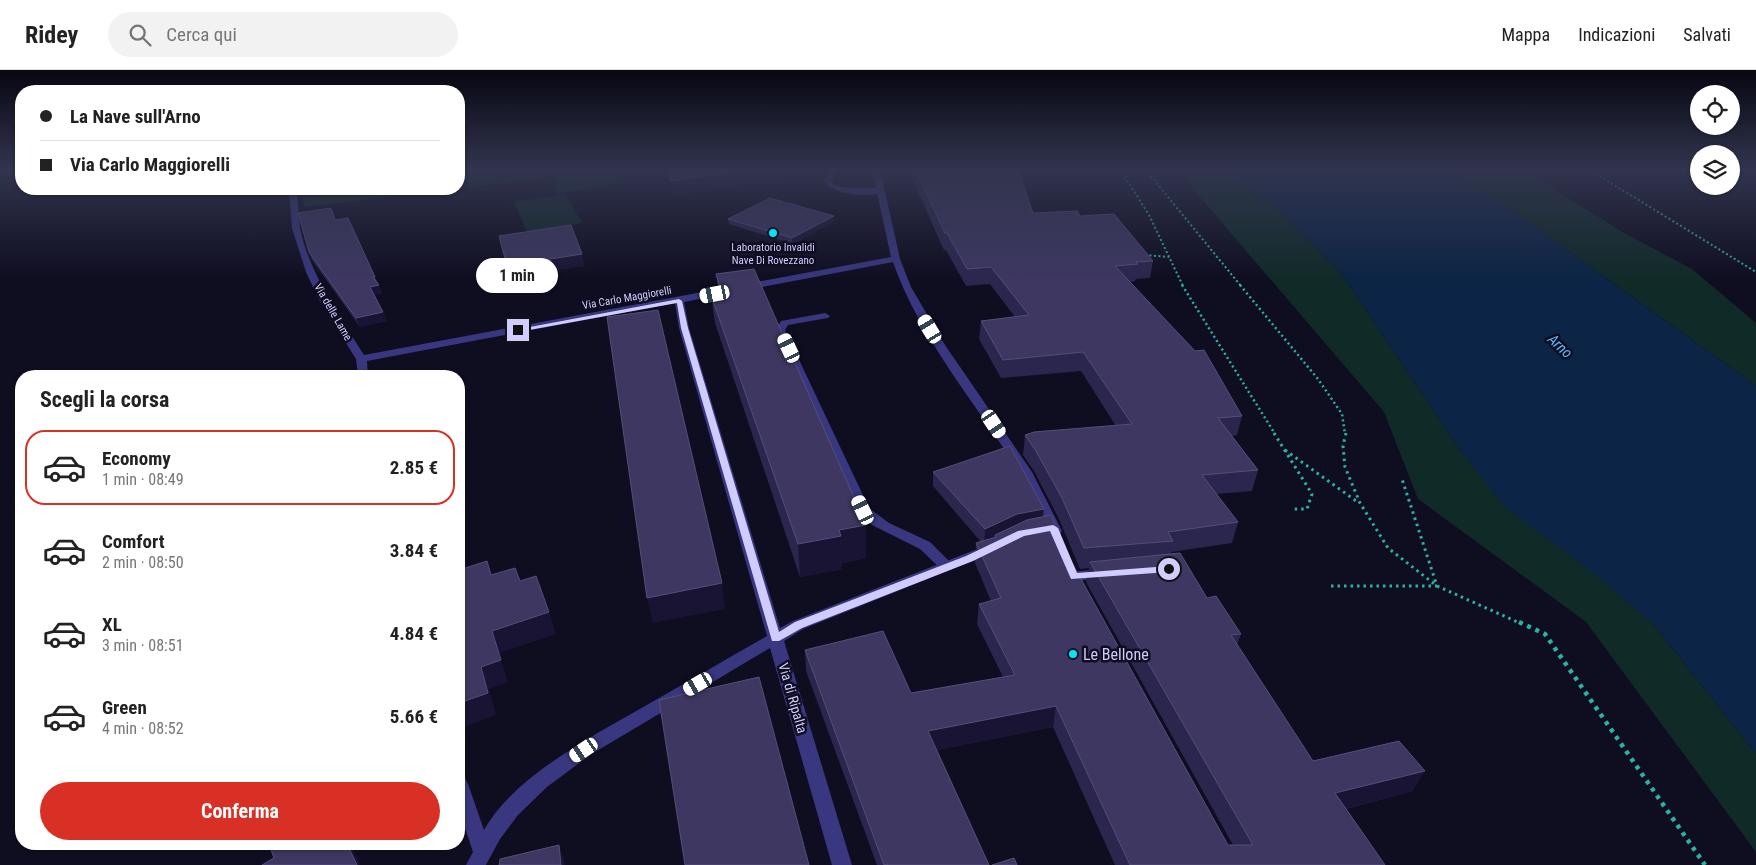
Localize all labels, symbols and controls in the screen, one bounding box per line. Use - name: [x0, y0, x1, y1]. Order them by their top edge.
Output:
- search box: [108, 12, 458, 57]
- text: Ridey: [25, 21, 78, 49]
- icon: search: [126, 21, 154, 49]
- text: Cerca qui: [166, 23, 237, 46]
- text: Mappa: [1502, 24, 1550, 45]
- text: Indicazioni: [1578, 24, 1655, 45]
- text: Salvati: [1683, 24, 1731, 45]
- map controls: [1690, 85, 1740, 195]
- button: locate: [1690, 85, 1740, 135]
- text: La Nave sull'Arno: [70, 105, 201, 128]
- button: layers: [1690, 145, 1740, 195]
- text: Via Carlo Maggiorelli: [70, 153, 230, 176]
- marker: Laboratorio Invalidi Nave Di Rovezzano: [767, 227, 779, 239]
- place label: Laboratorio Invalidi Nave Di Rovezzano: [731, 241, 815, 267]
- callout: 1 min: [477, 258, 559, 292]
- text: 1 min: [499, 266, 535, 285]
- street label: Via delle Lame: [311, 281, 355, 343]
- street label: Via Carlo Maggiorelli: [581, 284, 673, 312]
- car: [698, 284, 731, 304]
- car: [915, 312, 944, 346]
- route end: [507, 319, 529, 341]
- water label: Arno: [1543, 329, 1576, 362]
- car: [775, 331, 802, 365]
- text: Scegli la corsa: [40, 387, 169, 412]
- car: [979, 407, 1008, 441]
- icon: car: [42, 445, 87, 490]
- text: Economy: [102, 447, 171, 470]
- text: 2.85 €: [390, 456, 438, 479]
- text: 1 min · 08:49: [102, 470, 184, 489]
- car: [849, 493, 876, 527]
- icon: car: [42, 528, 87, 573]
- text: Comfort: [102, 530, 165, 553]
- text: 3.84 €: [390, 539, 438, 562]
- text: 2 min · 08:50: [102, 553, 184, 572]
- route start: [1158, 558, 1180, 580]
- icon: car: [42, 611, 87, 656]
- text: XL: [102, 613, 122, 636]
- text: 4.84 €: [390, 622, 438, 645]
- text: 3 min · 08:51: [102, 636, 184, 655]
- place label: Le Bellone: [1083, 645, 1149, 664]
- marker: Le Bellone: [1067, 648, 1079, 660]
- street label: Via di Ripalta: [775, 661, 811, 735]
- car: [681, 670, 714, 698]
- icon: car: [42, 694, 87, 739]
- text: Green: [102, 696, 147, 719]
- text: 5.66 €: [390, 705, 438, 728]
- text: 4 min · 08:52: [102, 719, 184, 738]
- car: [567, 735, 600, 765]
- button: Conferma: [40, 782, 440, 840]

